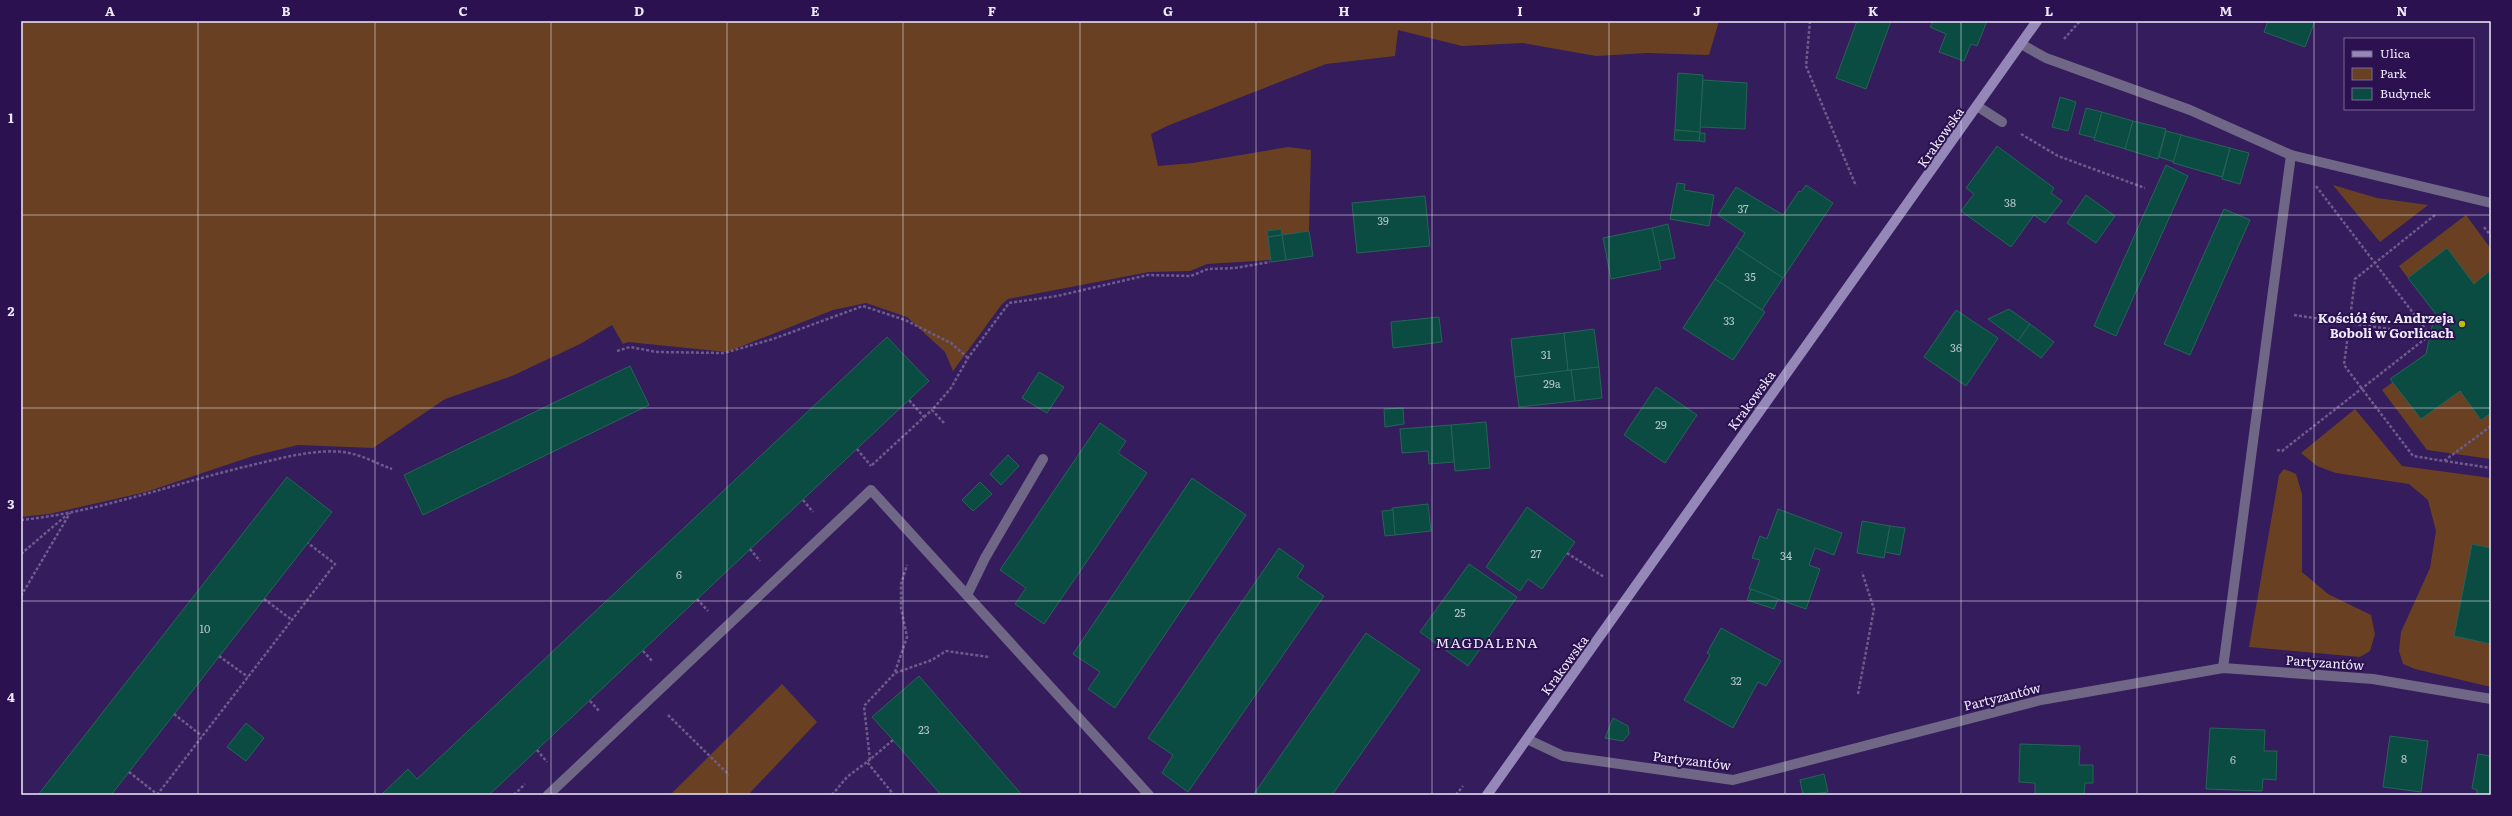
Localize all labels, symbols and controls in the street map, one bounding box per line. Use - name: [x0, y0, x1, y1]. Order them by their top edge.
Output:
- text: A: [105, 1, 115, 20]
- text: B: [282, 1, 291, 20]
- text: C: [458, 1, 468, 20]
- text: D: [634, 1, 644, 20]
- text: E: [811, 1, 820, 20]
- text: F: [988, 1, 996, 20]
- text: G: [1163, 1, 1173, 20]
- text: H: [1339, 1, 1350, 20]
- text: I: [1517, 1, 1523, 20]
- text: J: [1693, 1, 1701, 20]
- text: K: [1868, 1, 1879, 20]
- text: L: [2045, 1, 2053, 20]
- text: M: [2220, 1, 2233, 20]
- text: N: [2397, 1, 2408, 20]
- legend: [2344, 38, 2474, 110]
- text: Ulica: [2380, 44, 2411, 62]
- text: Park: [2380, 64, 2407, 82]
- text: Budynek: [2380, 84, 2431, 102]
- street label: Krakowska: [1912, 103, 1968, 171]
- text: 1: [8, 108, 14, 127]
- house number: 38: [2004, 194, 2016, 210]
- house number: 37: [1737, 200, 1749, 216]
- house number: 39: [1377, 212, 1389, 228]
- house number: 35: [1744, 268, 1756, 284]
- text: 2: [8, 301, 15, 320]
- place label: Kościół św. Andrzeja Boboli w Gorlicach: [2318, 308, 2454, 342]
- house number: 33: [1723, 312, 1735, 328]
- marker: Kościół św. Andrzeja Boboli w Gorlicach: [2457, 319, 2467, 329]
- house number: 36: [1950, 339, 1962, 355]
- house number: 31: [1541, 346, 1552, 362]
- street label: Krakowska: [1723, 366, 1779, 434]
- house number: 29a: [1543, 375, 1561, 391]
- house number: 29: [1655, 416, 1667, 432]
- text: 3: [7, 494, 15, 513]
- house number: 27: [1530, 545, 1542, 561]
- house number: 34: [1780, 547, 1792, 563]
- house number: 6: [676, 566, 682, 582]
- house number: 25: [1454, 604, 1466, 620]
- house number: 10: [200, 620, 210, 636]
- street label: Krakowska: [1536, 631, 1592, 699]
- district label: MAGDALENA: [1436, 632, 1538, 652]
- street label: Partyzantów: [2285, 650, 2366, 674]
- house number: 32: [1730, 672, 1742, 688]
- street label: Partyzantów: [1961, 677, 2043, 715]
- text: 4: [7, 687, 15, 706]
- house number: 23: [918, 721, 930, 737]
- street label: Partyzantów: [1652, 746, 1733, 774]
- house number: 8: [2401, 750, 2407, 766]
- house number: 6: [2230, 751, 2236, 767]

